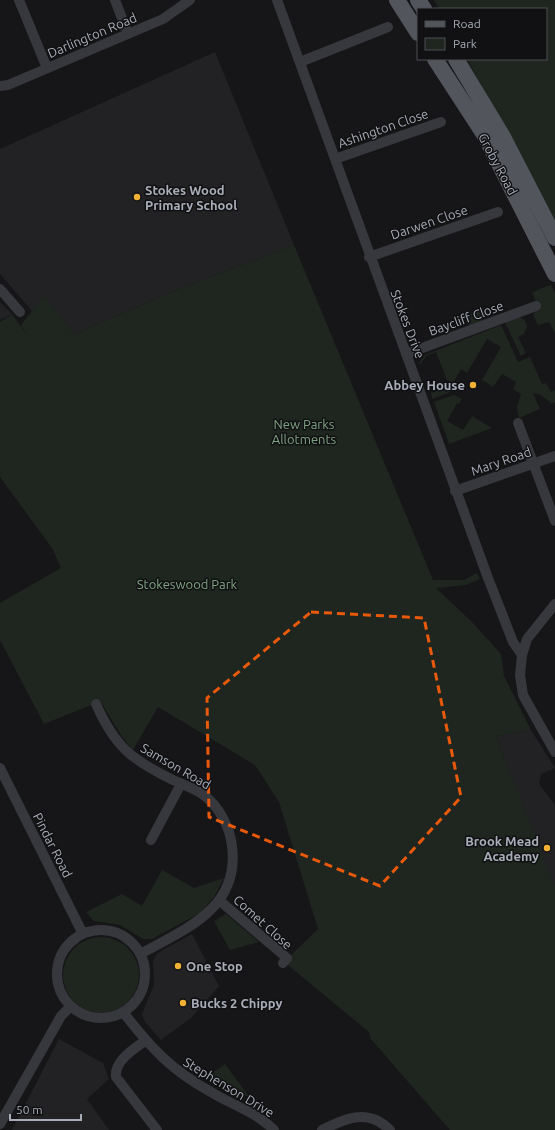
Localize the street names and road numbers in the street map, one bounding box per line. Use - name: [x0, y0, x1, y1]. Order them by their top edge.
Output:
- street label: Darlington Road: [45, 10, 139, 60]
- street label: Ashington Close: [336, 106, 430, 150]
- street label: Groby Road: [476, 131, 520, 197]
- street label: Darwen Close: [389, 202, 469, 242]
- street label: Stokes Drive: [388, 288, 428, 360]
- street label: Baycliff Close: [427, 298, 505, 338]
- street label: Mary Road: [469, 444, 533, 478]
- street label: Samson Road: [139, 740, 213, 792]
- street label: Pindar Road: [31, 810, 75, 880]
- street label: Comet Close: [231, 892, 295, 952]
- street label: Stephenson Drive: [181, 1054, 277, 1120]

